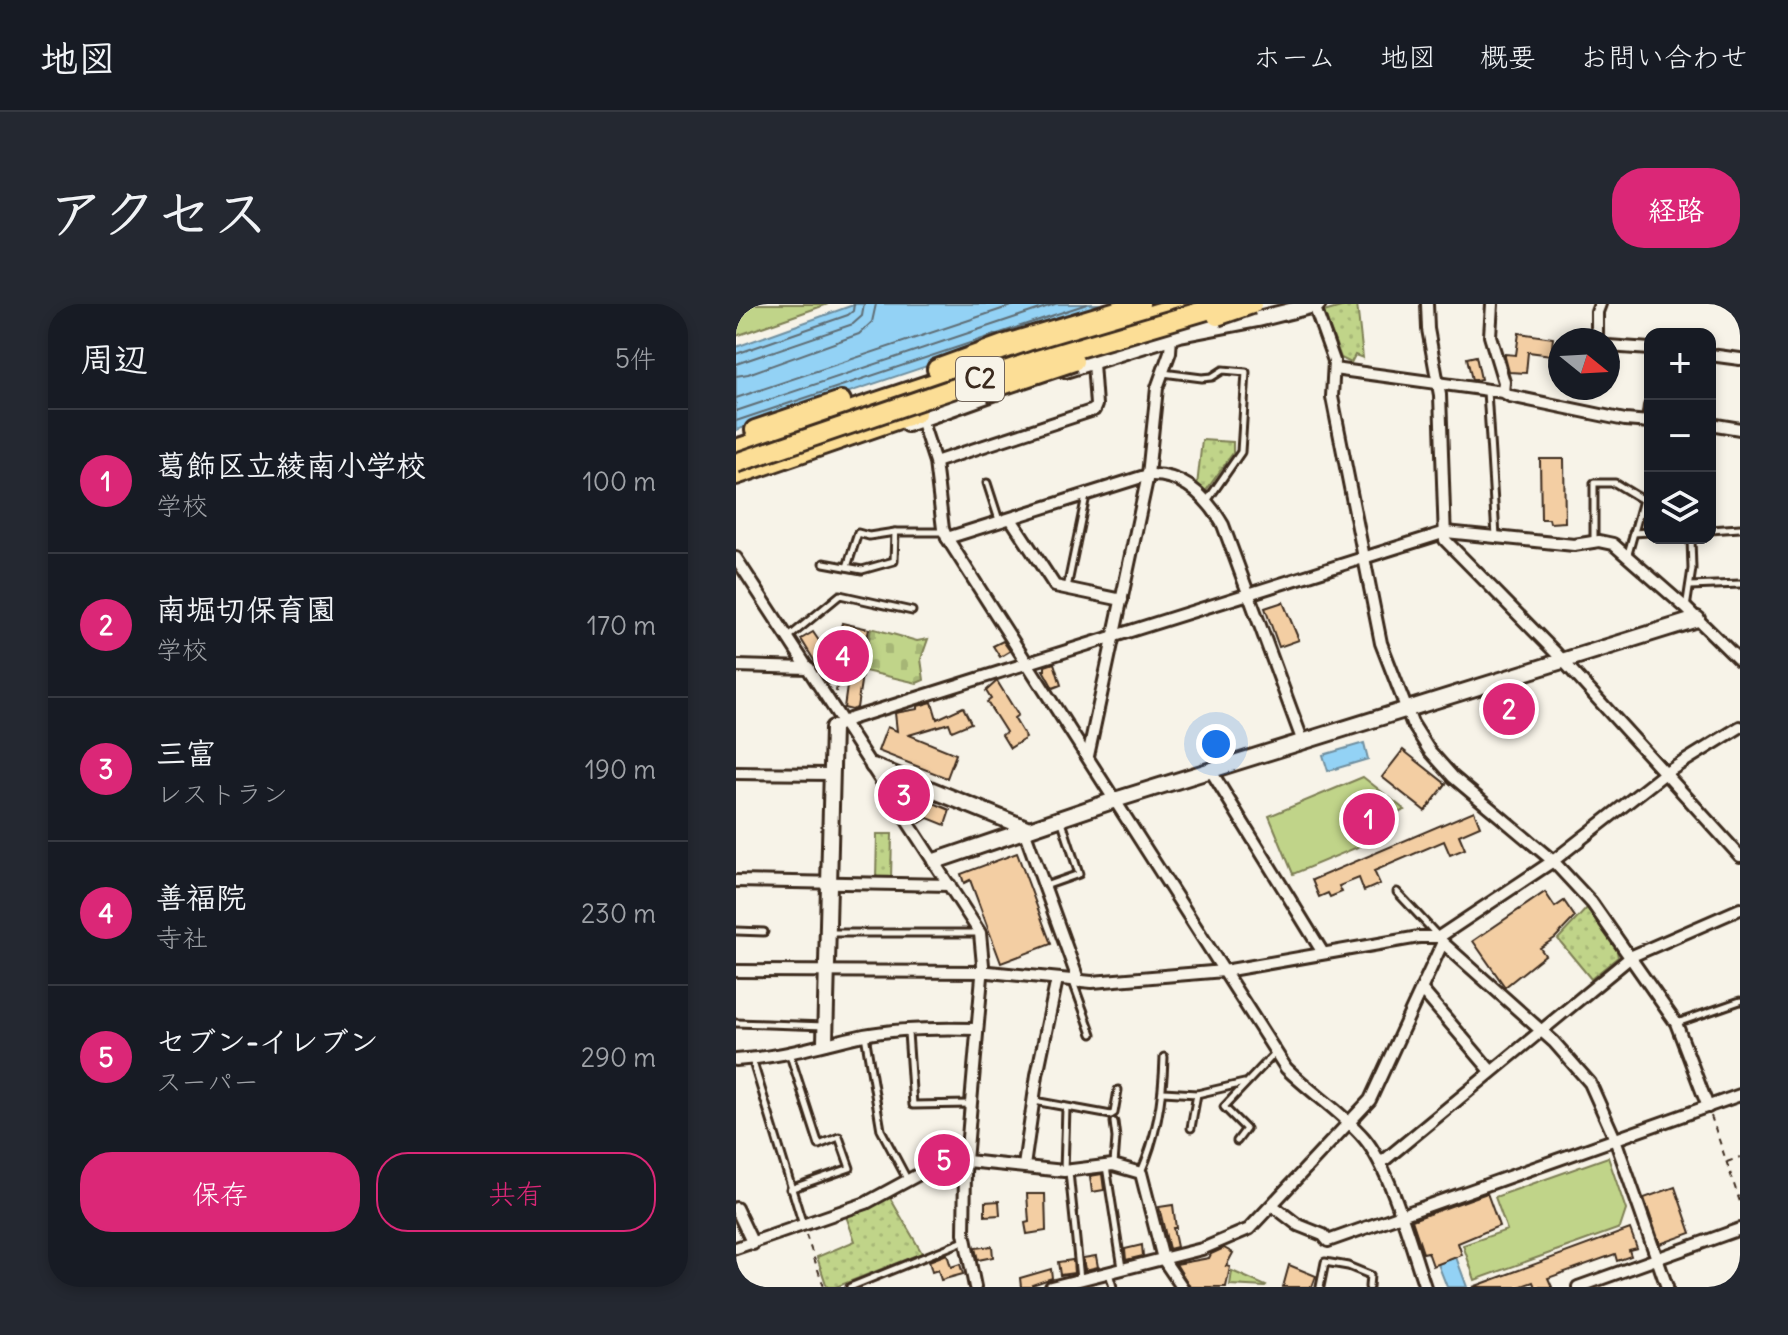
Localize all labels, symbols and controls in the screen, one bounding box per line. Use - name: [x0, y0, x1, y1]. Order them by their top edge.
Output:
- text: 地図: [40, 35, 116, 82]
- text: ホーム: [1253, 39, 1336, 75]
- text: 地図: [1380, 39, 1436, 75]
- text: 概要: [1480, 39, 1536, 75]
- text: お問い合わせ: [1580, 39, 1748, 75]
- button: 経路: [1612, 168, 1740, 248]
- text: アクセス: [48, 178, 269, 248]
- north arrow: [1548, 328, 1620, 400]
- map controls: [1644, 328, 1716, 544]
- button: +: [1644, 328, 1716, 400]
- text: 周辺: [80, 337, 148, 380]
- text: 5件: [615, 342, 656, 375]
- road number: C2: [956, 357, 1004, 401]
- button: −: [1644, 400, 1716, 472]
- text: 葛飾区立綾南小学校: [156, 446, 426, 484]
- text: 1: [101, 465, 111, 498]
- text: 100 m: [582, 465, 656, 498]
- button: layers: [1644, 472, 1716, 544]
- text: 学校: [156, 489, 208, 522]
- text: 南堀切保育園: [156, 590, 336, 628]
- text: 2: [99, 609, 113, 642]
- text: 170 m: [587, 609, 656, 642]
- pin: 4: [817, 626, 869, 686]
- text: 学校: [156, 633, 208, 666]
- pin: 2: [1483, 679, 1535, 739]
- your location: [1196, 724, 1236, 764]
- text: 三富: [156, 734, 216, 772]
- text: 3: [99, 753, 113, 786]
- text: 190 m: [585, 753, 656, 786]
- pin: 3: [878, 765, 930, 825]
- text: レストラン: [156, 777, 288, 810]
- pin: 1: [1343, 789, 1395, 849]
- text: 善福院: [156, 878, 246, 916]
- text: 4: [98, 897, 114, 930]
- text: 230 m: [581, 897, 656, 930]
- text: 寺社: [156, 921, 208, 954]
- text: セブン-イレブン: [156, 1022, 379, 1060]
- text: 5: [99, 1041, 113, 1074]
- text: 290 m: [581, 1041, 656, 1074]
- text: スーパー: [156, 1065, 259, 1098]
- pin: 5: [918, 1130, 970, 1190]
- button: 保存: [80, 1152, 360, 1232]
- button: 共有: [376, 1152, 656, 1232]

